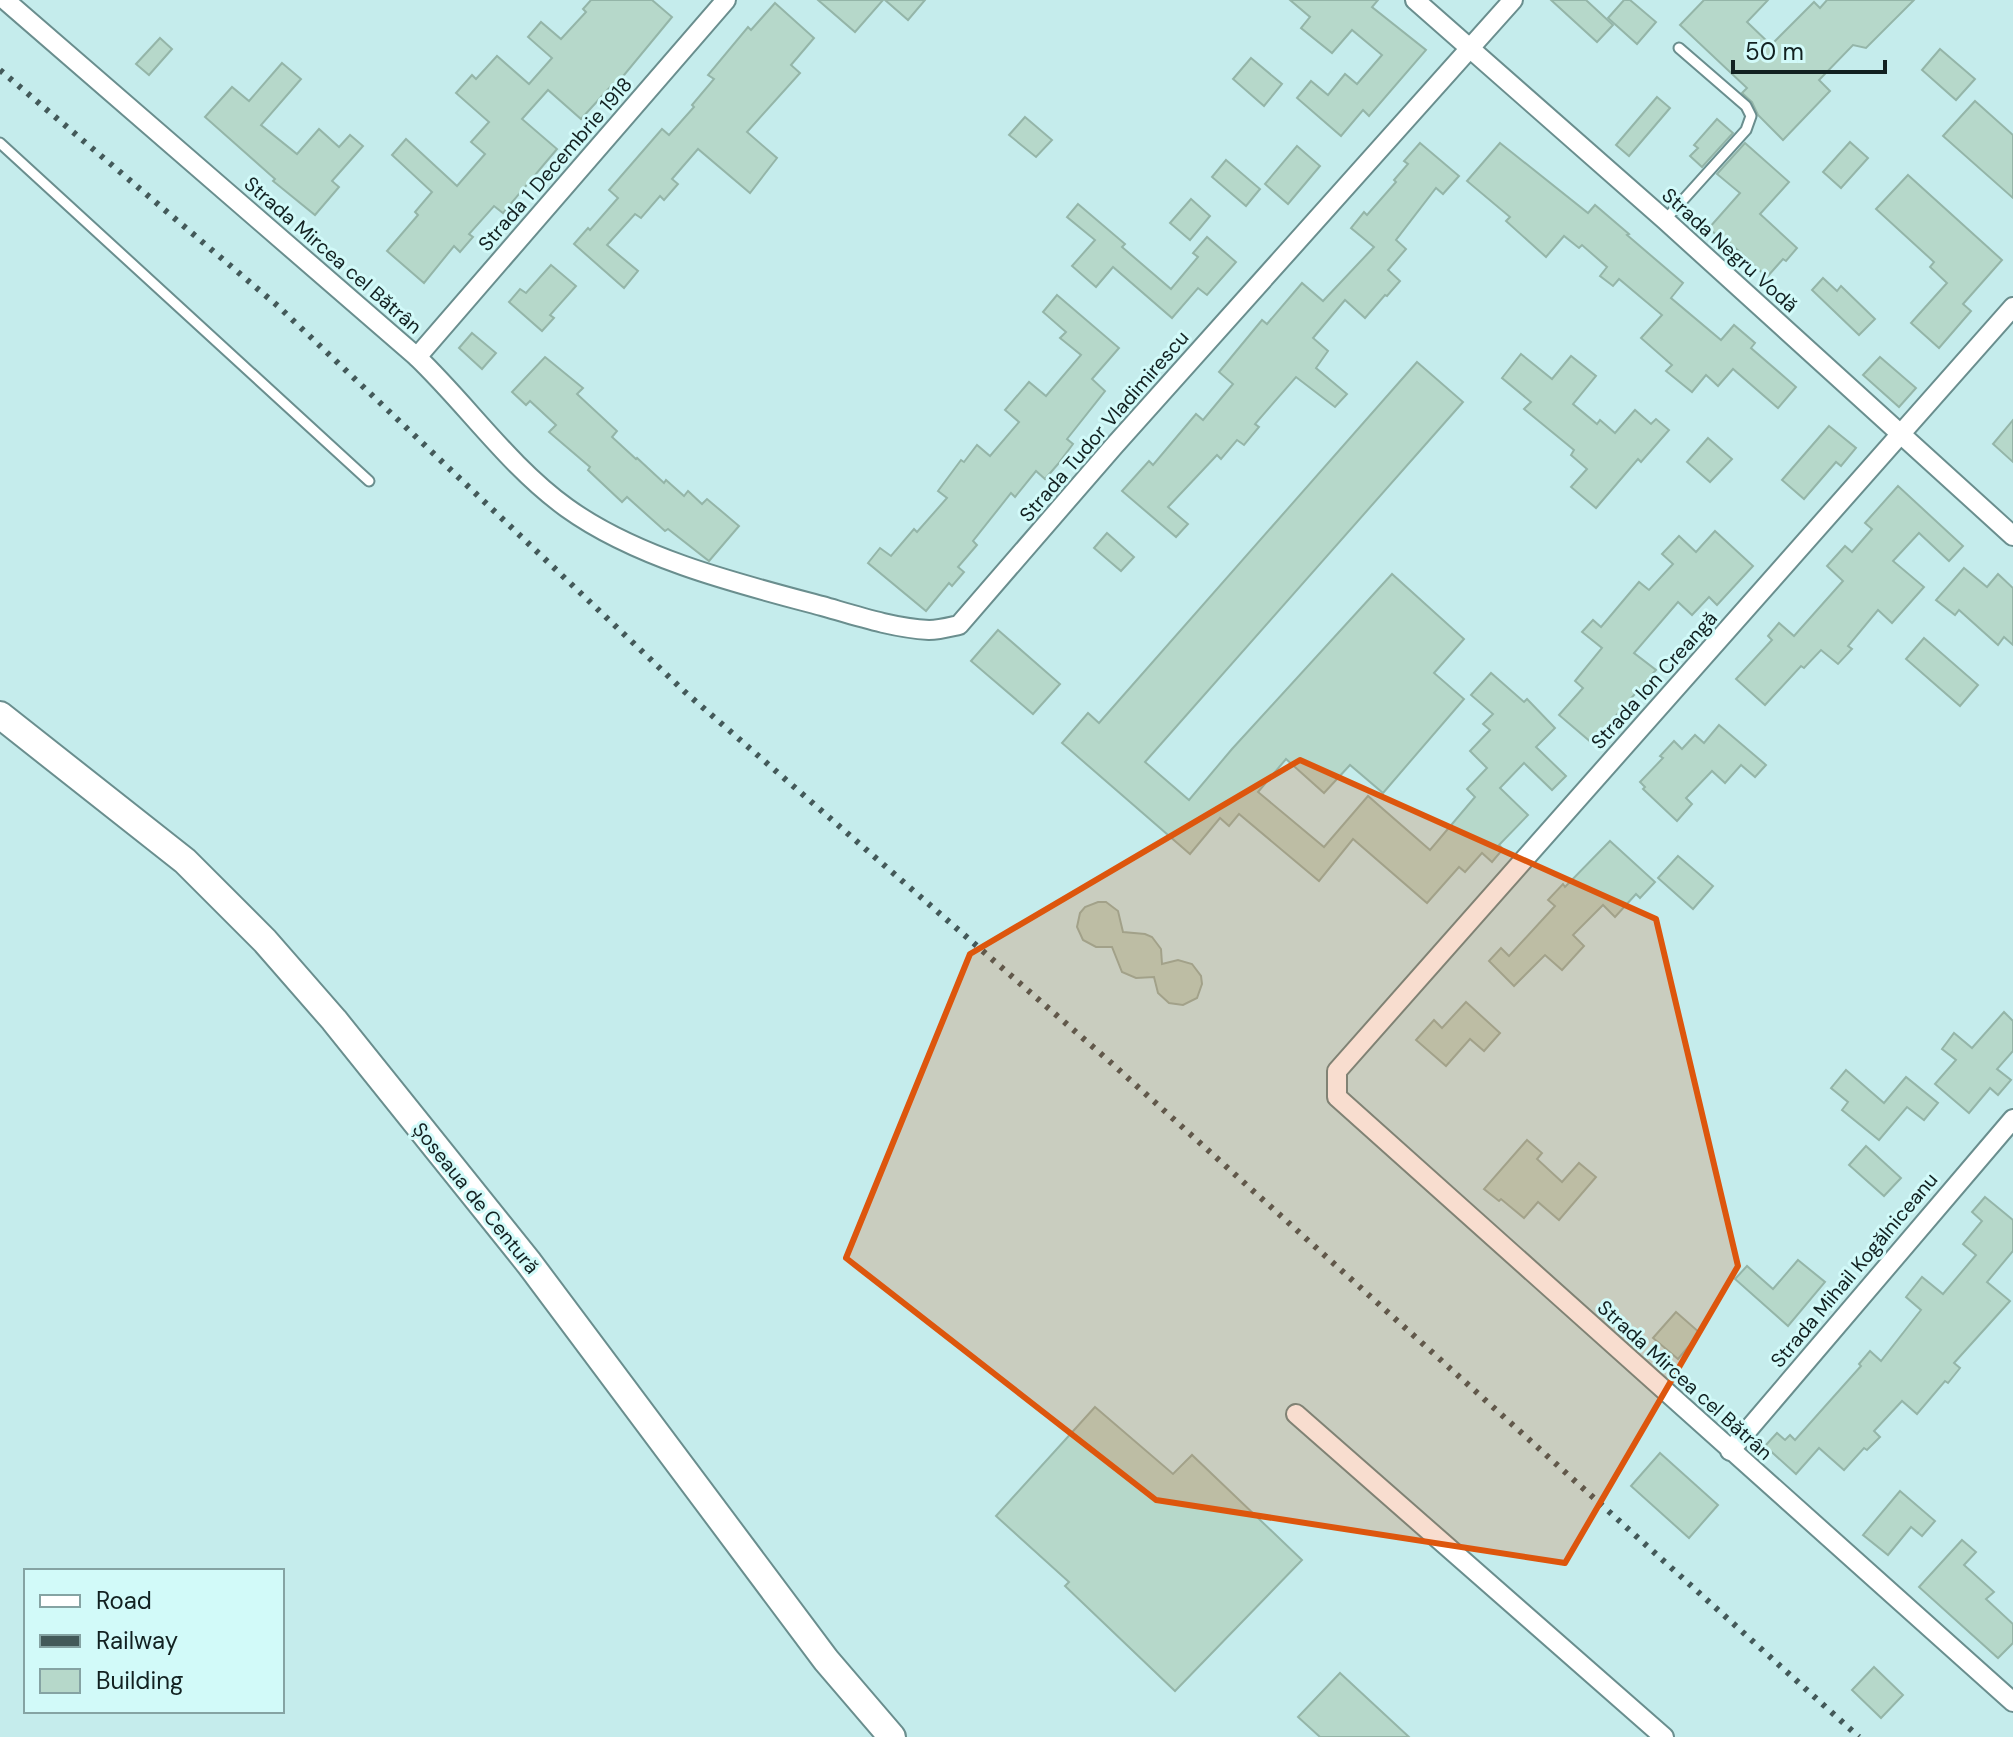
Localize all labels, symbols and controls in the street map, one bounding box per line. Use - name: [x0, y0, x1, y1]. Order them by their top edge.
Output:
- scale bar: [1733, 24, 1885, 74]
- text: 50 m: [1745, 36, 1804, 67]
- street label: Strada 1 Decembrie 1918: [472, 72, 638, 256]
- street label: Strada Mircea cel Bătrân: [239, 171, 427, 339]
- street label: Strada Negru Vodă: [1657, 182, 1803, 318]
- street label: Strada Tudor Vladimirescu: [1014, 325, 1194, 527]
- street label: Strada Ion Creangă: [1585, 606, 1723, 754]
- street label: Șoseaua de Centură: [407, 1117, 545, 1279]
- street label: Strada Mihail Kogălniceanu: [1765, 1167, 1943, 1373]
- street label: Strada Mircea cel Bătrân: [1592, 1294, 1778, 1466]
- legend: [24, 1569, 284, 1713]
- text: Road: [96, 1585, 152, 1616]
- text: Railway: [96, 1625, 178, 1656]
- text: Building: [96, 1665, 183, 1696]

